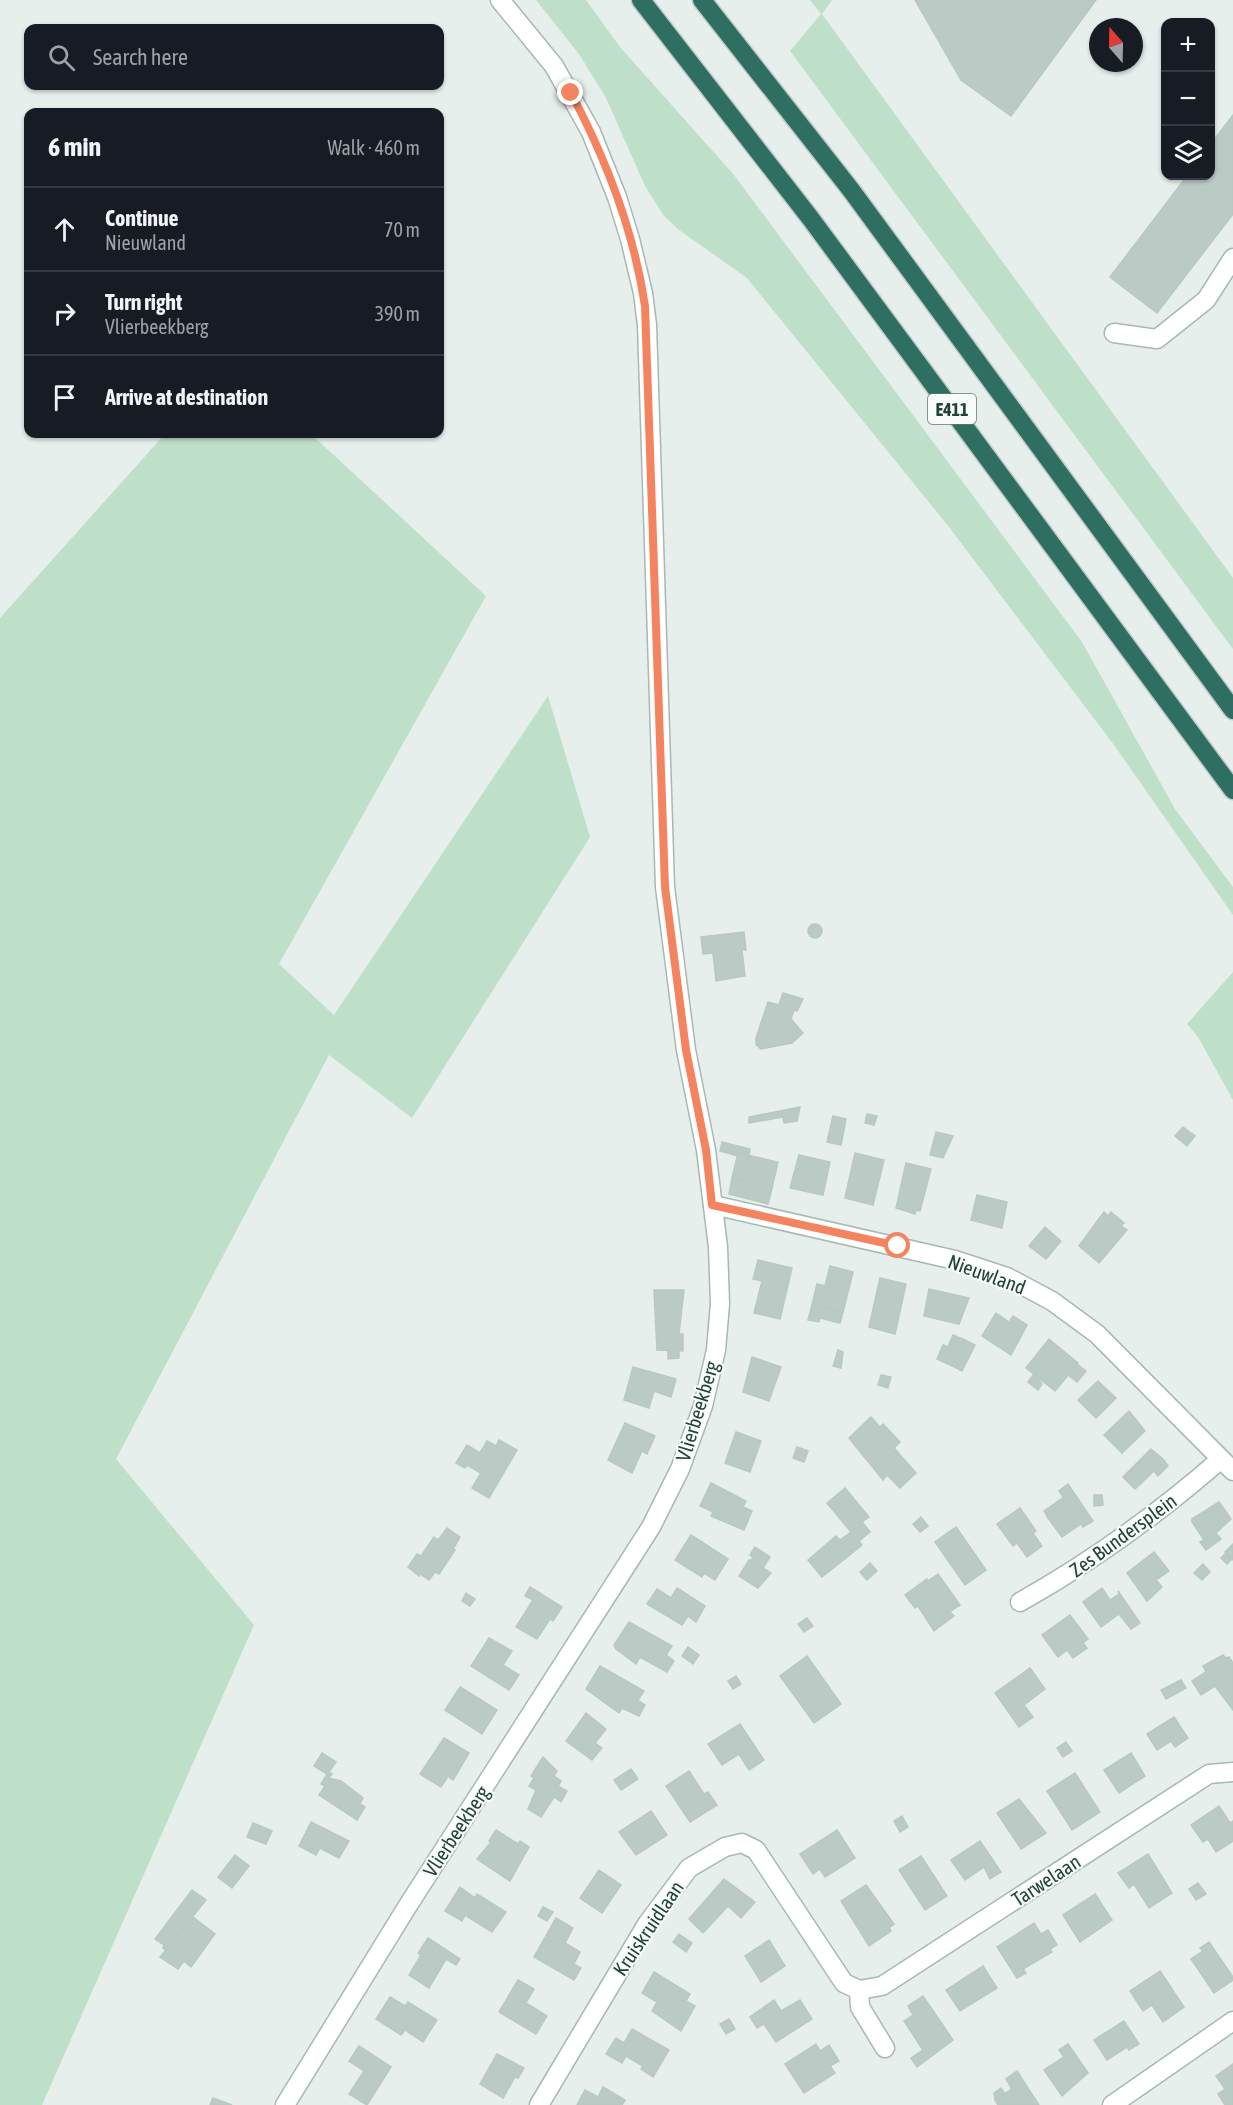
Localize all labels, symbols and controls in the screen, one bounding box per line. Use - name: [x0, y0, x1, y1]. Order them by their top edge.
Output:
- north arrow: [1089, 18, 1143, 72]
- map controls: [1161, 18, 1215, 180]
- button: +: [1161, 18, 1215, 72]
- search box: [24, 24, 444, 90]
- icon: search: [45, 41, 78, 74]
- text: Search here: [93, 44, 188, 70]
- button: −: [1161, 72, 1215, 126]
- route end: [557, 79, 583, 105]
- button: layers: [1161, 126, 1215, 180]
- text: 6 min: [48, 132, 101, 162]
- text: Walk · 460 m: [328, 136, 420, 159]
- text: Continue: [105, 205, 179, 231]
- icon: ahead: [48, 213, 81, 246]
- text: 70 m: [384, 218, 420, 241]
- text: Nieuwland: [105, 231, 186, 254]
- text: Turn right: [105, 289, 182, 315]
- icon: right: [48, 297, 81, 330]
- text: 390 m: [375, 302, 420, 325]
- text: Vlierbeekberg: [105, 315, 208, 338]
- icon: arrive: [48, 381, 81, 414]
- text: Arrive at destination: [105, 384, 268, 410]
- road number: E411: [928, 394, 976, 424]
- route start: [884, 1232, 910, 1258]
- street label: Nieuwland: [945, 1249, 1029, 1299]
- street label: Vlierbeekberg: [671, 1358, 723, 1464]
- street label: Zes Bundersplein: [1065, 1489, 1181, 1581]
- street label: Vlierbeekberg: [418, 1781, 494, 1881]
- street label: Tarwelaan: [1007, 1849, 1085, 1911]
- street label: Kruiskruidlaan: [608, 1876, 688, 1980]

